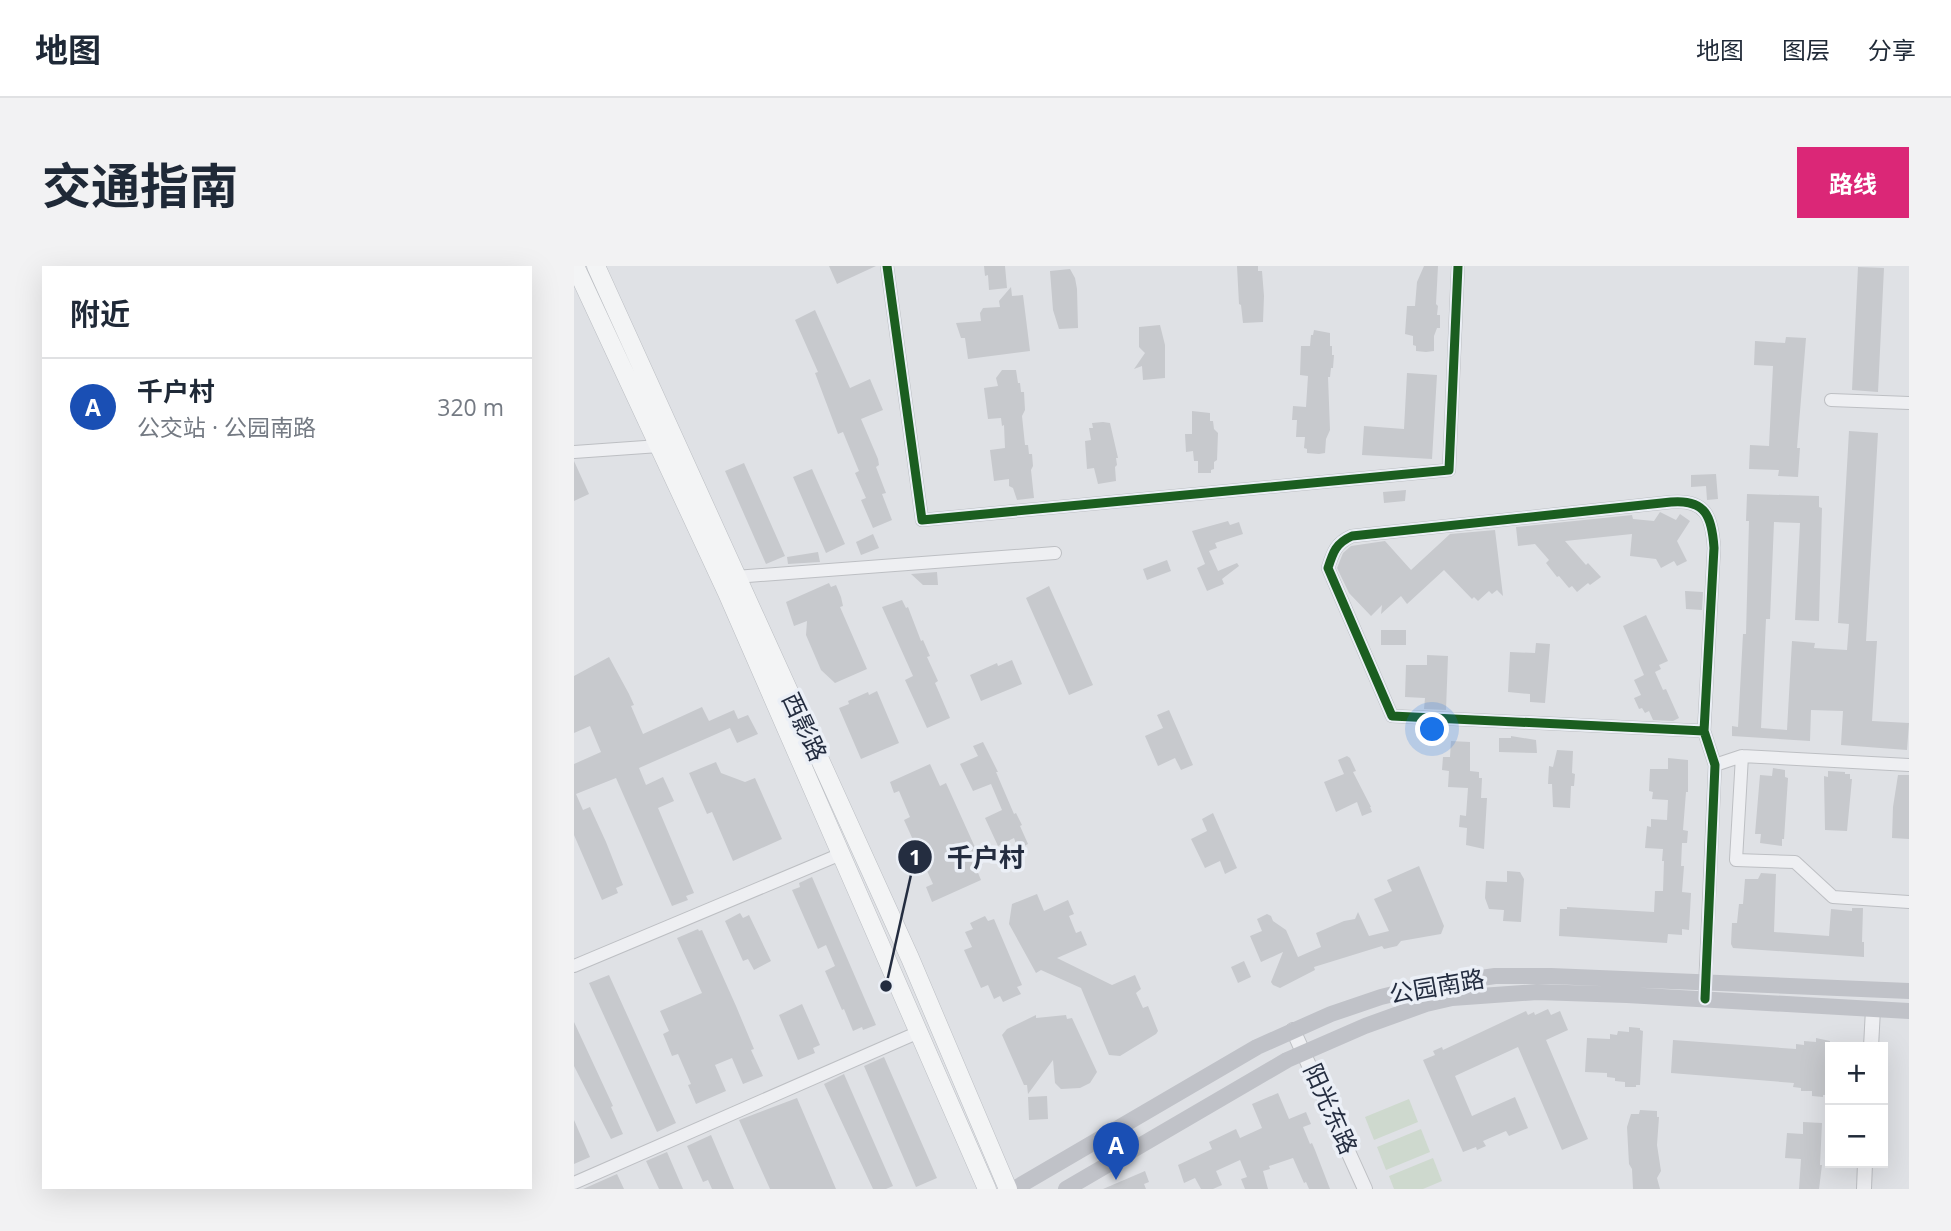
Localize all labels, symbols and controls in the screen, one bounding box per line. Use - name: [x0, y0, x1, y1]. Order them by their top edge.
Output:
- text: 地图: [35, 27, 101, 72]
- text: 地图: [1696, 33, 1744, 66]
- text: 图层: [1782, 33, 1830, 66]
- text: 分享: [1868, 33, 1916, 66]
- button: 路线: [1797, 147, 1909, 218]
- text: 交通指南: [42, 152, 238, 218]
- text: 附近: [70, 293, 130, 334]
- text: 千户村: [137, 373, 215, 409]
- text: A: [85, 391, 101, 423]
- text: 320 m: [437, 391, 504, 423]
- text: 公交站 · 公园南路: [137, 411, 316, 443]
- street label: 西影路: [775, 687, 836, 766]
- your location: [1415, 712, 1449, 746]
- callout: 千户村: [898, 834, 1039, 881]
- text: 千户村: [947, 839, 1025, 875]
- text: 1: [909, 843, 921, 871]
- street label: 公园南路: [1387, 961, 1487, 1010]
- map controls: [1825, 1042, 1888, 1168]
- button: +: [1825, 1042, 1888, 1105]
- street label: 阳光东路: [1297, 1058, 1366, 1159]
- button: −: [1825, 1105, 1888, 1168]
- pin: A: [1093, 1122, 1139, 1180]

